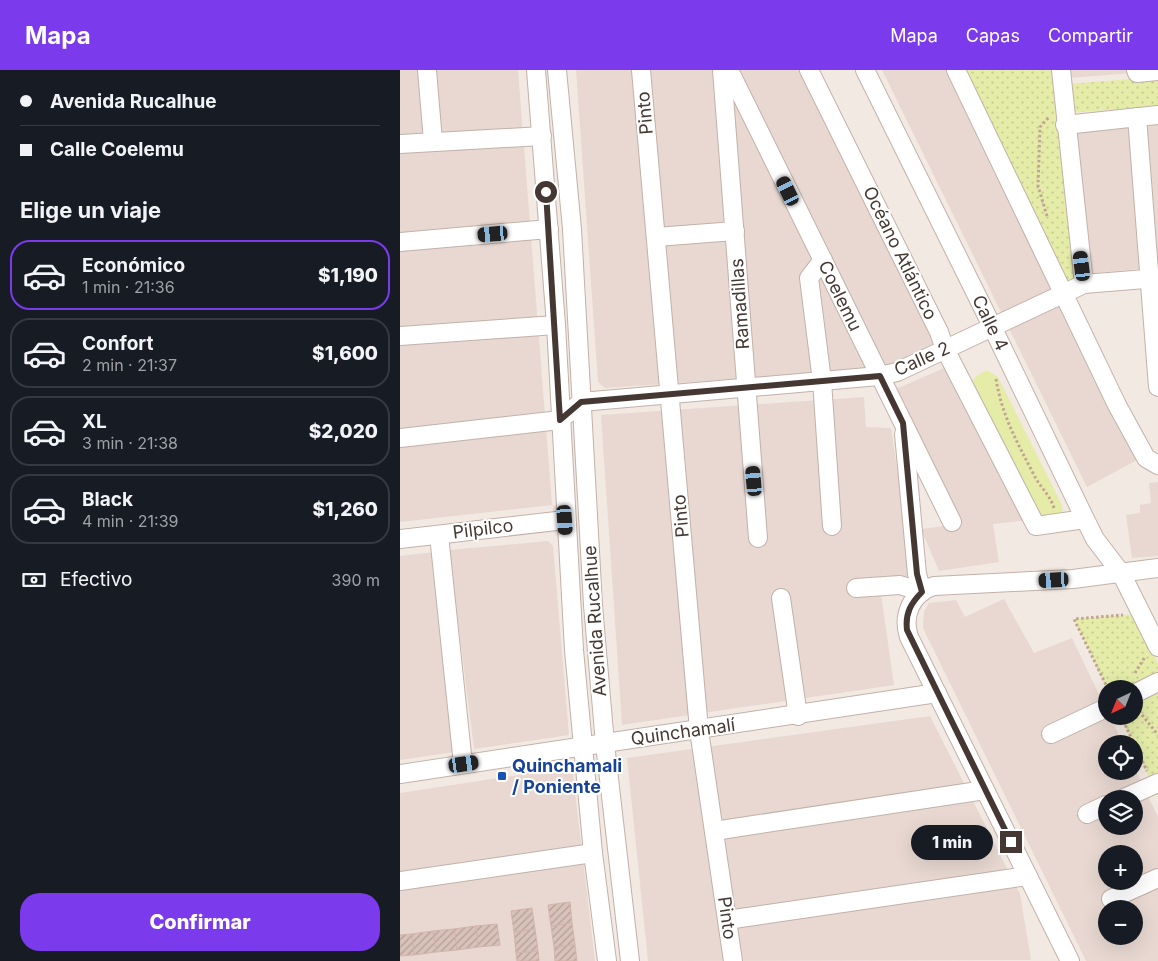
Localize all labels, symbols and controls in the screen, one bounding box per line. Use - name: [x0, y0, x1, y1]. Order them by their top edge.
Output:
- text: Mapa: [25, 21, 91, 50]
- text: Mapa: [890, 25, 938, 46]
- text: Capas: [966, 25, 1020, 46]
- text: Compartir: [1048, 25, 1133, 46]
- text: Avenida Rucalhue: [50, 90, 217, 113]
- street label: Pinto: [632, 91, 657, 135]
- text: Calle Coelemu: [50, 138, 184, 161]
- car: [774, 174, 801, 208]
- route start: [535, 181, 557, 203]
- street label: Océano Atlántico: [859, 183, 942, 323]
- text: Elige un viaje: [20, 197, 161, 223]
- car: [477, 225, 508, 243]
- car: [1072, 250, 1091, 282]
- icon: car: [22, 253, 67, 298]
- text: Económico: [82, 254, 185, 277]
- street label: Coelemu: [814, 257, 866, 334]
- street label: Ramadillas: [726, 258, 753, 350]
- text: $1,190: [318, 264, 378, 287]
- text: 1 min · 21:36: [82, 277, 175, 297]
- street label: Calle 4: [968, 292, 1013, 354]
- icon: car: [22, 331, 67, 376]
- text: Confort: [82, 332, 153, 355]
- street label: Calle 2: [891, 337, 953, 380]
- text: $1,600: [312, 342, 378, 365]
- text: 2 min · 21:37: [82, 355, 177, 375]
- icon: car: [22, 409, 67, 454]
- text: XL: [82, 410, 107, 433]
- text: $2,020: [309, 420, 378, 443]
- text: 3 min · 21:38: [82, 433, 178, 453]
- car: [745, 465, 762, 497]
- icon: car: [22, 487, 67, 532]
- text: Black: [82, 488, 133, 511]
- street label: Pinto: [668, 494, 693, 538]
- text: $1,260: [313, 498, 378, 521]
- car: [556, 505, 573, 535]
- text: 4 min · 21:39: [82, 511, 178, 531]
- street label: Pilpilco: [451, 514, 515, 543]
- street label: Avenida Rucalhue: [579, 545, 610, 697]
- icon: cash: [20, 566, 48, 594]
- text: Efectivo: [60, 568, 132, 591]
- text: 390 m: [332, 570, 380, 590]
- car: [1038, 572, 1069, 588]
- north arrow: [1098, 680, 1142, 725]
- map controls: [1098, 680, 1143, 945]
- street label: Quinchamalí: [629, 714, 737, 749]
- button: locate: [1098, 735, 1143, 780]
- car: [448, 754, 479, 774]
- place label: Quinchamali / Poniente: [512, 755, 622, 797]
- marker: Quinchamali / Poniente: [496, 770, 508, 782]
- button: layers: [1098, 790, 1143, 835]
- callout: 1 min: [911, 824, 994, 860]
- route end: [1000, 831, 1022, 853]
- text: 1 min: [932, 832, 972, 852]
- button: +: [1098, 845, 1143, 890]
- button: Confirmar: [20, 893, 380, 951]
- street label: Pinto: [714, 895, 741, 941]
- button: −: [1098, 900, 1143, 945]

